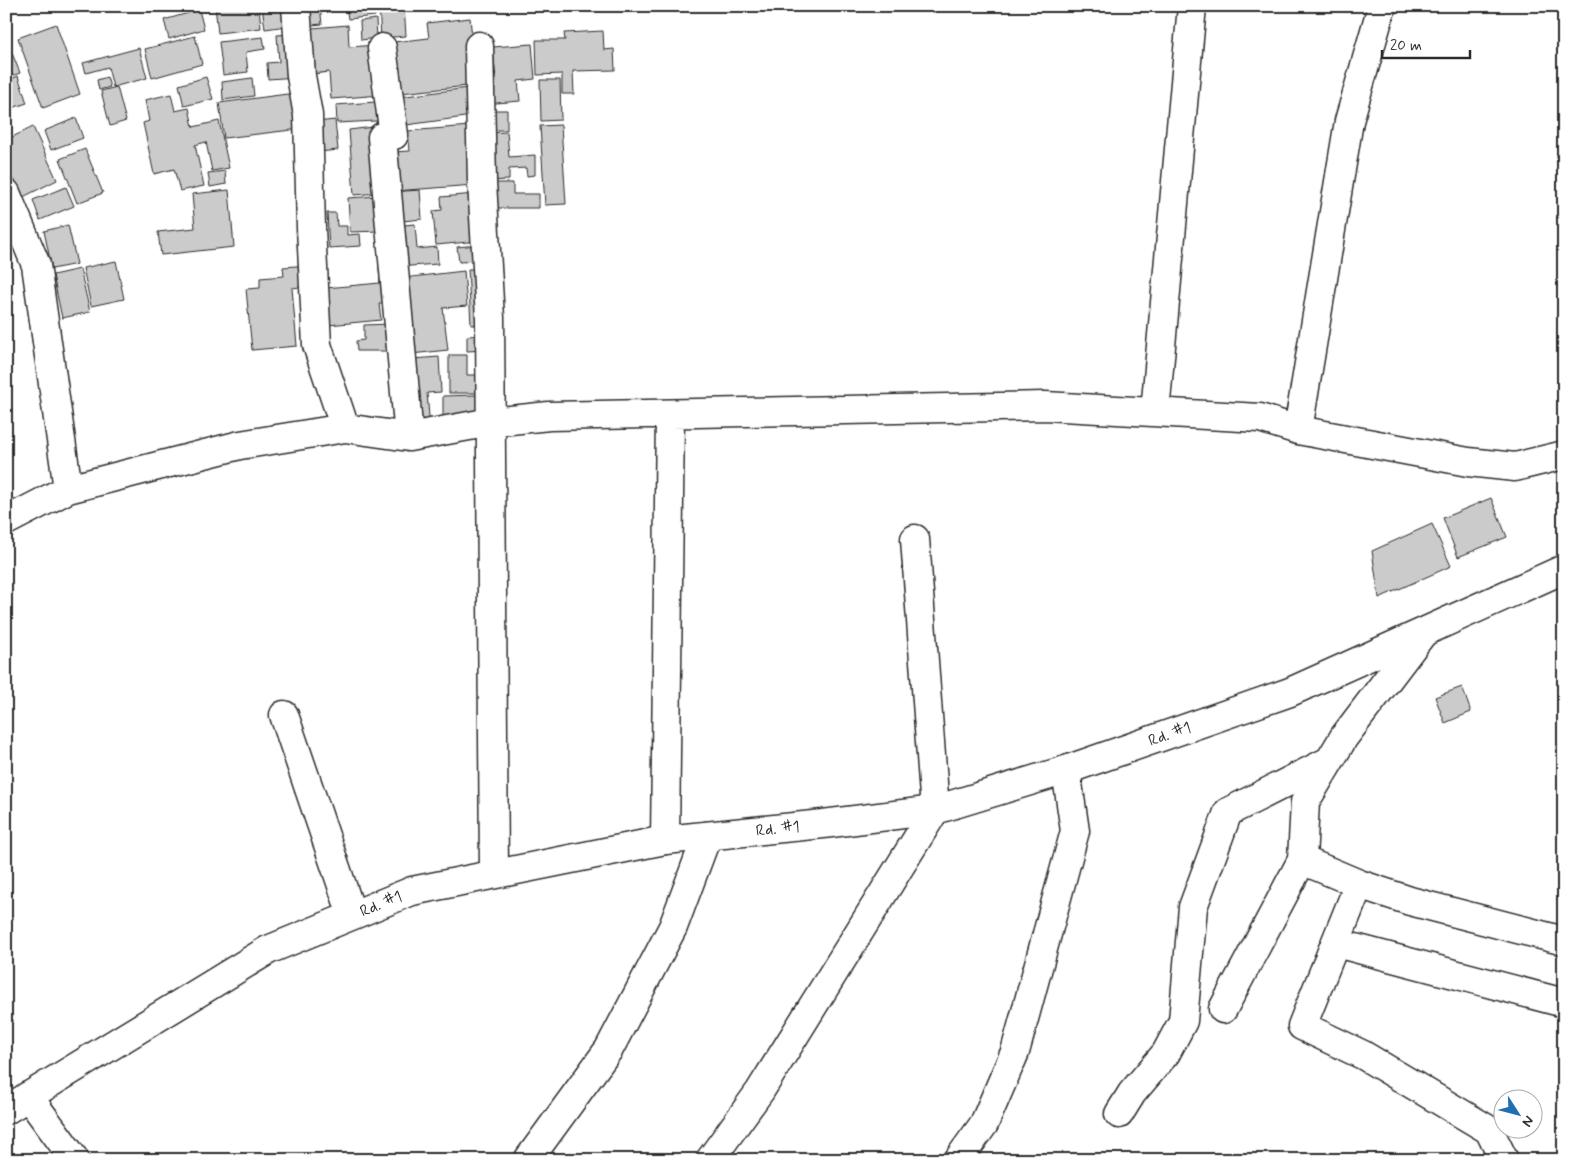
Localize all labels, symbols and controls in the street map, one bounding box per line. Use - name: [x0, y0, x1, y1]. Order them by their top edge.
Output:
- scale bar: [1382, 28, 1470, 60]
- text: 20 m: [1390, 36, 1422, 56]
- street label: Rd. #1: [1145, 717, 1194, 751]
- street label: Rd. #1: [755, 816, 801, 841]
- street label: Rd. #1: [357, 886, 405, 922]
- north arrow: [1492, 1088, 1542, 1138]
- text: N: [1518, 1112, 1538, 1130]

